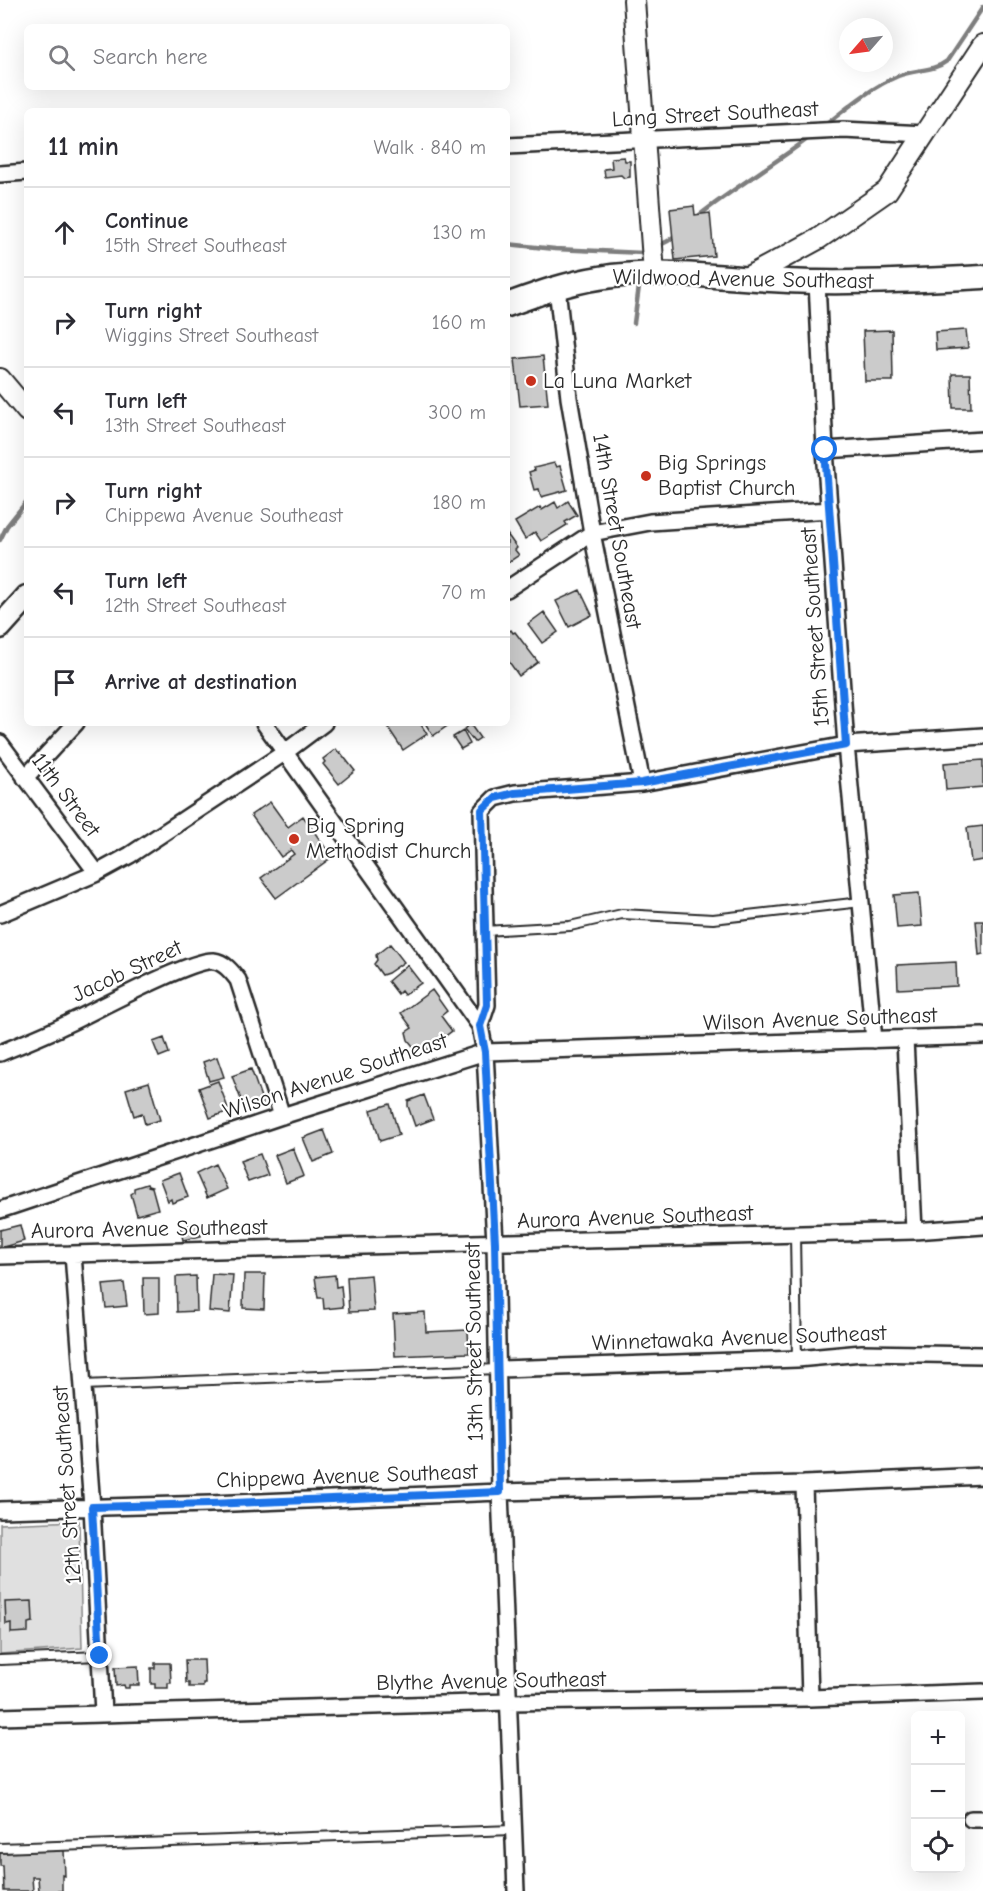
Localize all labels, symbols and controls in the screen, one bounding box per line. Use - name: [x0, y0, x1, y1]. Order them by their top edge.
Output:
- north arrow: [839, 18, 893, 72]
- search box: [24, 24, 510, 90]
- icon: search: [45, 41, 78, 74]
- text: Search here: [93, 44, 208, 70]
- street label: Lang Street Southeast: [611, 96, 820, 132]
- text: 11 min: [48, 132, 119, 162]
- text: Walk · 840 m: [373, 136, 486, 159]
- text: Continue: [105, 208, 188, 234]
- icon: ahead: [48, 216, 81, 249]
- text: 130 m: [433, 221, 486, 244]
- text: 15th Street Southeast: [105, 234, 286, 257]
- street label: Wildwood Avenue Southeast: [612, 264, 874, 294]
- text: Turn right: [105, 298, 202, 324]
- icon: right: [48, 306, 81, 339]
- text: 160 m: [432, 311, 486, 334]
- text: Wiggins Street Southeast: [105, 324, 318, 347]
- place label: La Luna Market: [543, 368, 692, 394]
- marker: La Luna Market: [524, 374, 538, 388]
- text: Turn left: [105, 388, 187, 414]
- icon: left: [48, 396, 81, 429]
- text: 300 m: [428, 401, 486, 424]
- text: 13th Street Southeast: [105, 414, 286, 437]
- street label: 14th Street Southeast: [587, 431, 647, 631]
- route start: [811, 436, 837, 462]
- place label: Big Springs Baptist Church: [658, 450, 796, 501]
- marker: Big Springs Baptist Church: [639, 469, 653, 483]
- text: Turn right: [105, 478, 202, 504]
- icon: right: [48, 486, 81, 519]
- text: 180 m: [432, 491, 486, 514]
- text: Chippewa Avenue Southeast: [105, 504, 343, 527]
- street label: 15th Street Southeast: [795, 526, 835, 727]
- text: Turn left: [105, 568, 187, 594]
- icon: left: [48, 576, 81, 609]
- text: 70 m: [441, 581, 486, 604]
- text: 12th Street Southeast: [105, 594, 286, 617]
- icon: arrive: [48, 666, 81, 699]
- text: Arrive at destination: [105, 669, 297, 695]
- street label: 11th Street: [26, 748, 106, 842]
- place label: Big Spring Methodist Church: [306, 813, 472, 864]
- marker: Big Spring Methodist Church: [287, 832, 301, 846]
- street label: Jacob Street: [68, 934, 187, 1008]
- street label: Wilson Avenue Southeast: [702, 1002, 938, 1036]
- street label: Wilson Avenue Southeast: [220, 1027, 451, 1125]
- street label: Aurora Avenue Southeast: [516, 1200, 754, 1234]
- street label: Aurora Avenue Southeast: [31, 1214, 268, 1244]
- street label: 13th Street Southeast: [459, 1242, 489, 1442]
- street label: Winnetawaka Avenue Southeast: [591, 1320, 887, 1356]
- street label: 12th Street Southeast: [47, 1384, 87, 1585]
- street label: Chippewa Avenue Southeast: [216, 1458, 479, 1494]
- route end: [86, 1642, 112, 1668]
- street label: Blythe Avenue Southeast: [376, 1666, 607, 1696]
- map controls: [911, 1711, 965, 1873]
- button: +: [911, 1711, 965, 1765]
- button: −: [911, 1765, 965, 1819]
- button: locate: [911, 1819, 965, 1873]

